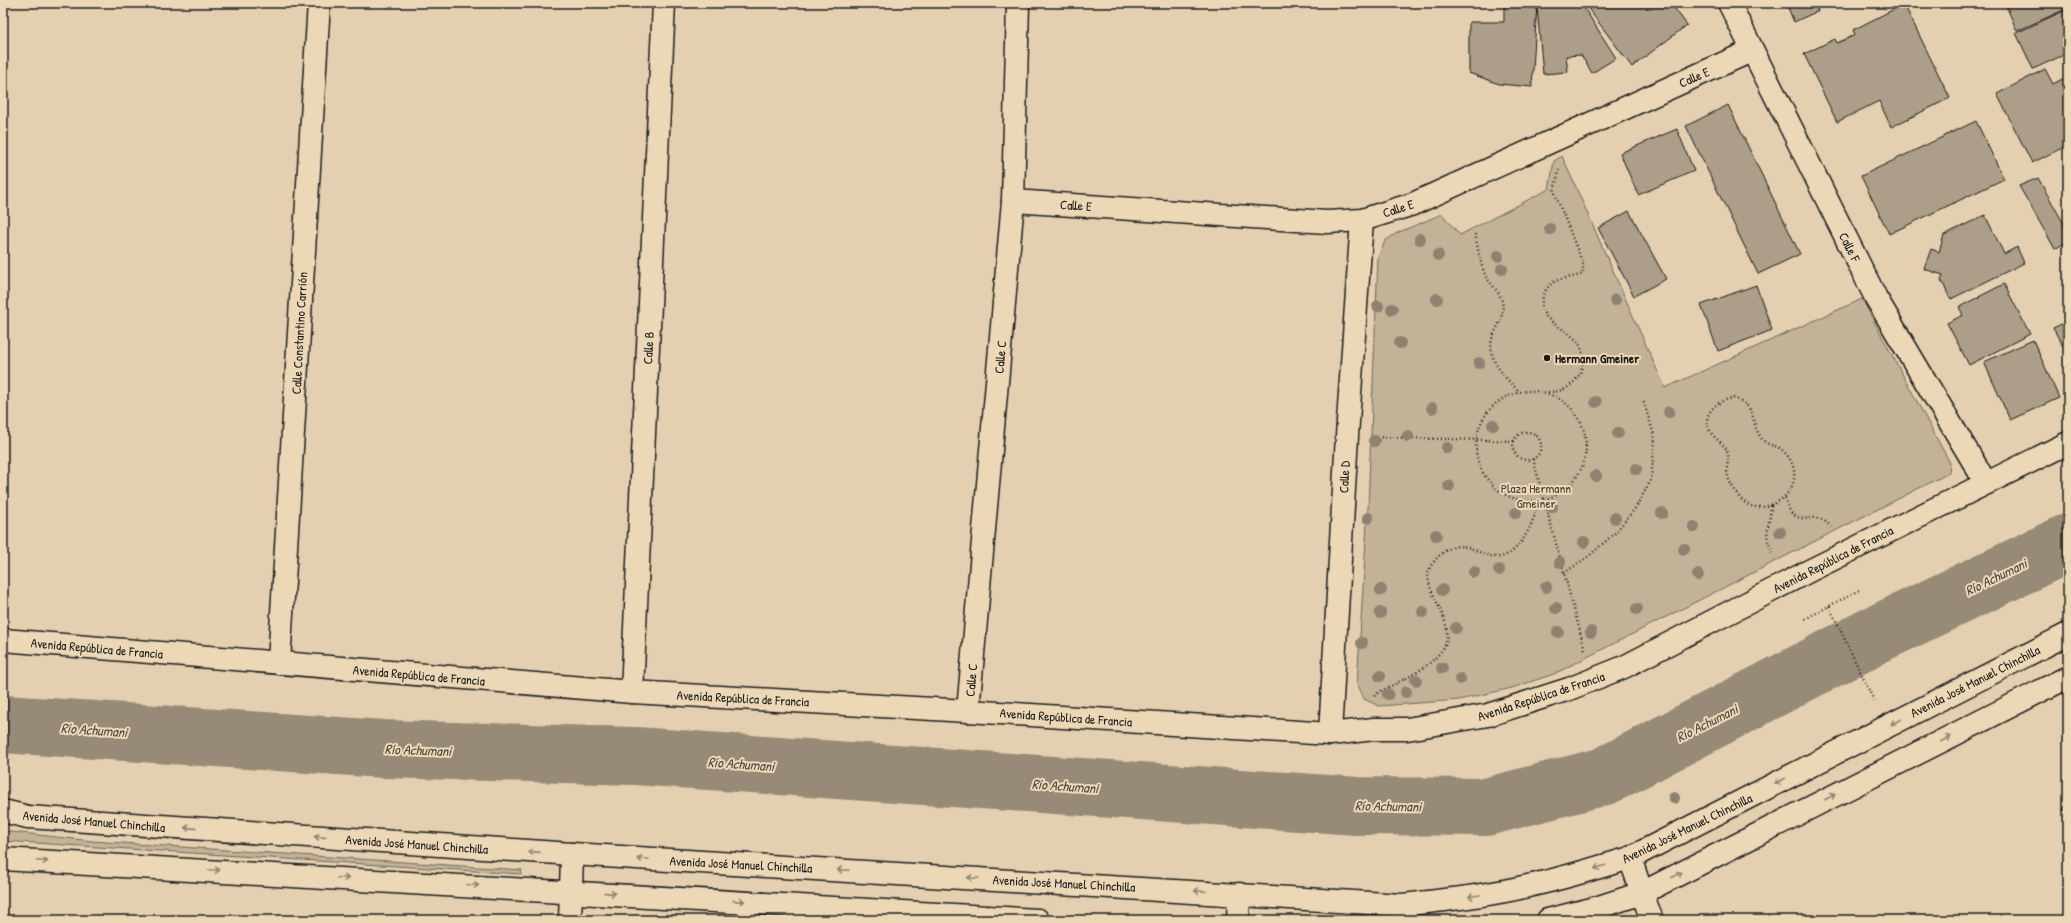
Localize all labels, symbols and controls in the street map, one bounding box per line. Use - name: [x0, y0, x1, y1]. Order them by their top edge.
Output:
- street label: Calle E: [1676, 62, 1712, 92]
- street label: Calle E: [1380, 194, 1416, 221]
- street label: Calle E: [1060, 195, 1093, 215]
- street label: Calle F: [1835, 229, 1866, 266]
- street label: Calle Constantino Carrión: [287, 271, 311, 395]
- street label: Calle B: [638, 331, 658, 365]
- street label: Calle C: [990, 340, 1010, 374]
- place label: Hermann Gmeiner: [1555, 349, 1640, 367]
- marker: Hermann Gmeiner: [1542, 353, 1552, 363]
- street label: Calle D: [1334, 460, 1354, 494]
- park label: Plaza Hermann Gmeiner: [1501, 479, 1571, 512]
- street label: Avenida República de Francia: [1770, 521, 1896, 597]
- water label: Río Achumani: [1962, 553, 2032, 600]
- street label: Avenida República de Francia: [30, 633, 164, 663]
- street label: Avenida José Manuel Chinchilla: [1907, 641, 2043, 721]
- street label: Avenida República de Francia: [352, 660, 486, 690]
- street label: Calle C: [961, 663, 981, 697]
- street label: Avenida República de Francia: [1475, 667, 1607, 725]
- street label: Avenida República de Francia: [676, 686, 810, 710]
- water label: Río Achumani: [1673, 698, 1742, 746]
- street label: Avenida República de Francia: [999, 703, 1133, 731]
- water label: Río Achumani: [60, 718, 130, 741]
- one-way arrow: [1890, 719, 1902, 726]
- one-way arrow: [1940, 734, 1952, 742]
- water label: Río Achumani: [384, 739, 453, 760]
- water label: Río Achumani: [707, 752, 777, 775]
- water label: Río Achumani: [1031, 774, 1101, 797]
- one-way arrow: [1775, 778, 1787, 785]
- street label: Avenida José Manuel Chinchilla: [1619, 789, 1755, 867]
- one-way arrow: [1824, 793, 1836, 801]
- water label: Río Achumani: [1355, 795, 1423, 816]
- street label: Avenida José Manuel Chinchilla: [22, 806, 166, 836]
- one-way arrow: [184, 824, 197, 832]
- street label: Avenida José Manuel Chinchilla: [345, 830, 489, 858]
- one-way arrow: [314, 833, 327, 840]
- one-way arrow: [528, 848, 541, 855]
- street label: Avenida José Manuel Chinchilla: [669, 851, 813, 877]
- one-way arrow: [637, 855, 650, 862]
- one-way arrow: [35, 857, 48, 864]
- one-way arrow: [1594, 864, 1607, 871]
- one-way arrow: [207, 867, 220, 874]
- one-way arrow: [837, 867, 850, 874]
- street label: Avenida José Manuel Chinchilla: [992, 870, 1136, 896]
- one-way arrow: [1670, 871, 1682, 878]
- one-way arrow: [336, 874, 349, 881]
- one-way arrow: [967, 874, 980, 882]
- one-way arrow: [466, 882, 479, 889]
- one-way arrow: [1194, 888, 1207, 895]
- one-way arrow: [603, 890, 616, 897]
- one-way arrow: [1468, 892, 1481, 900]
- one-way arrow: [732, 898, 745, 905]

